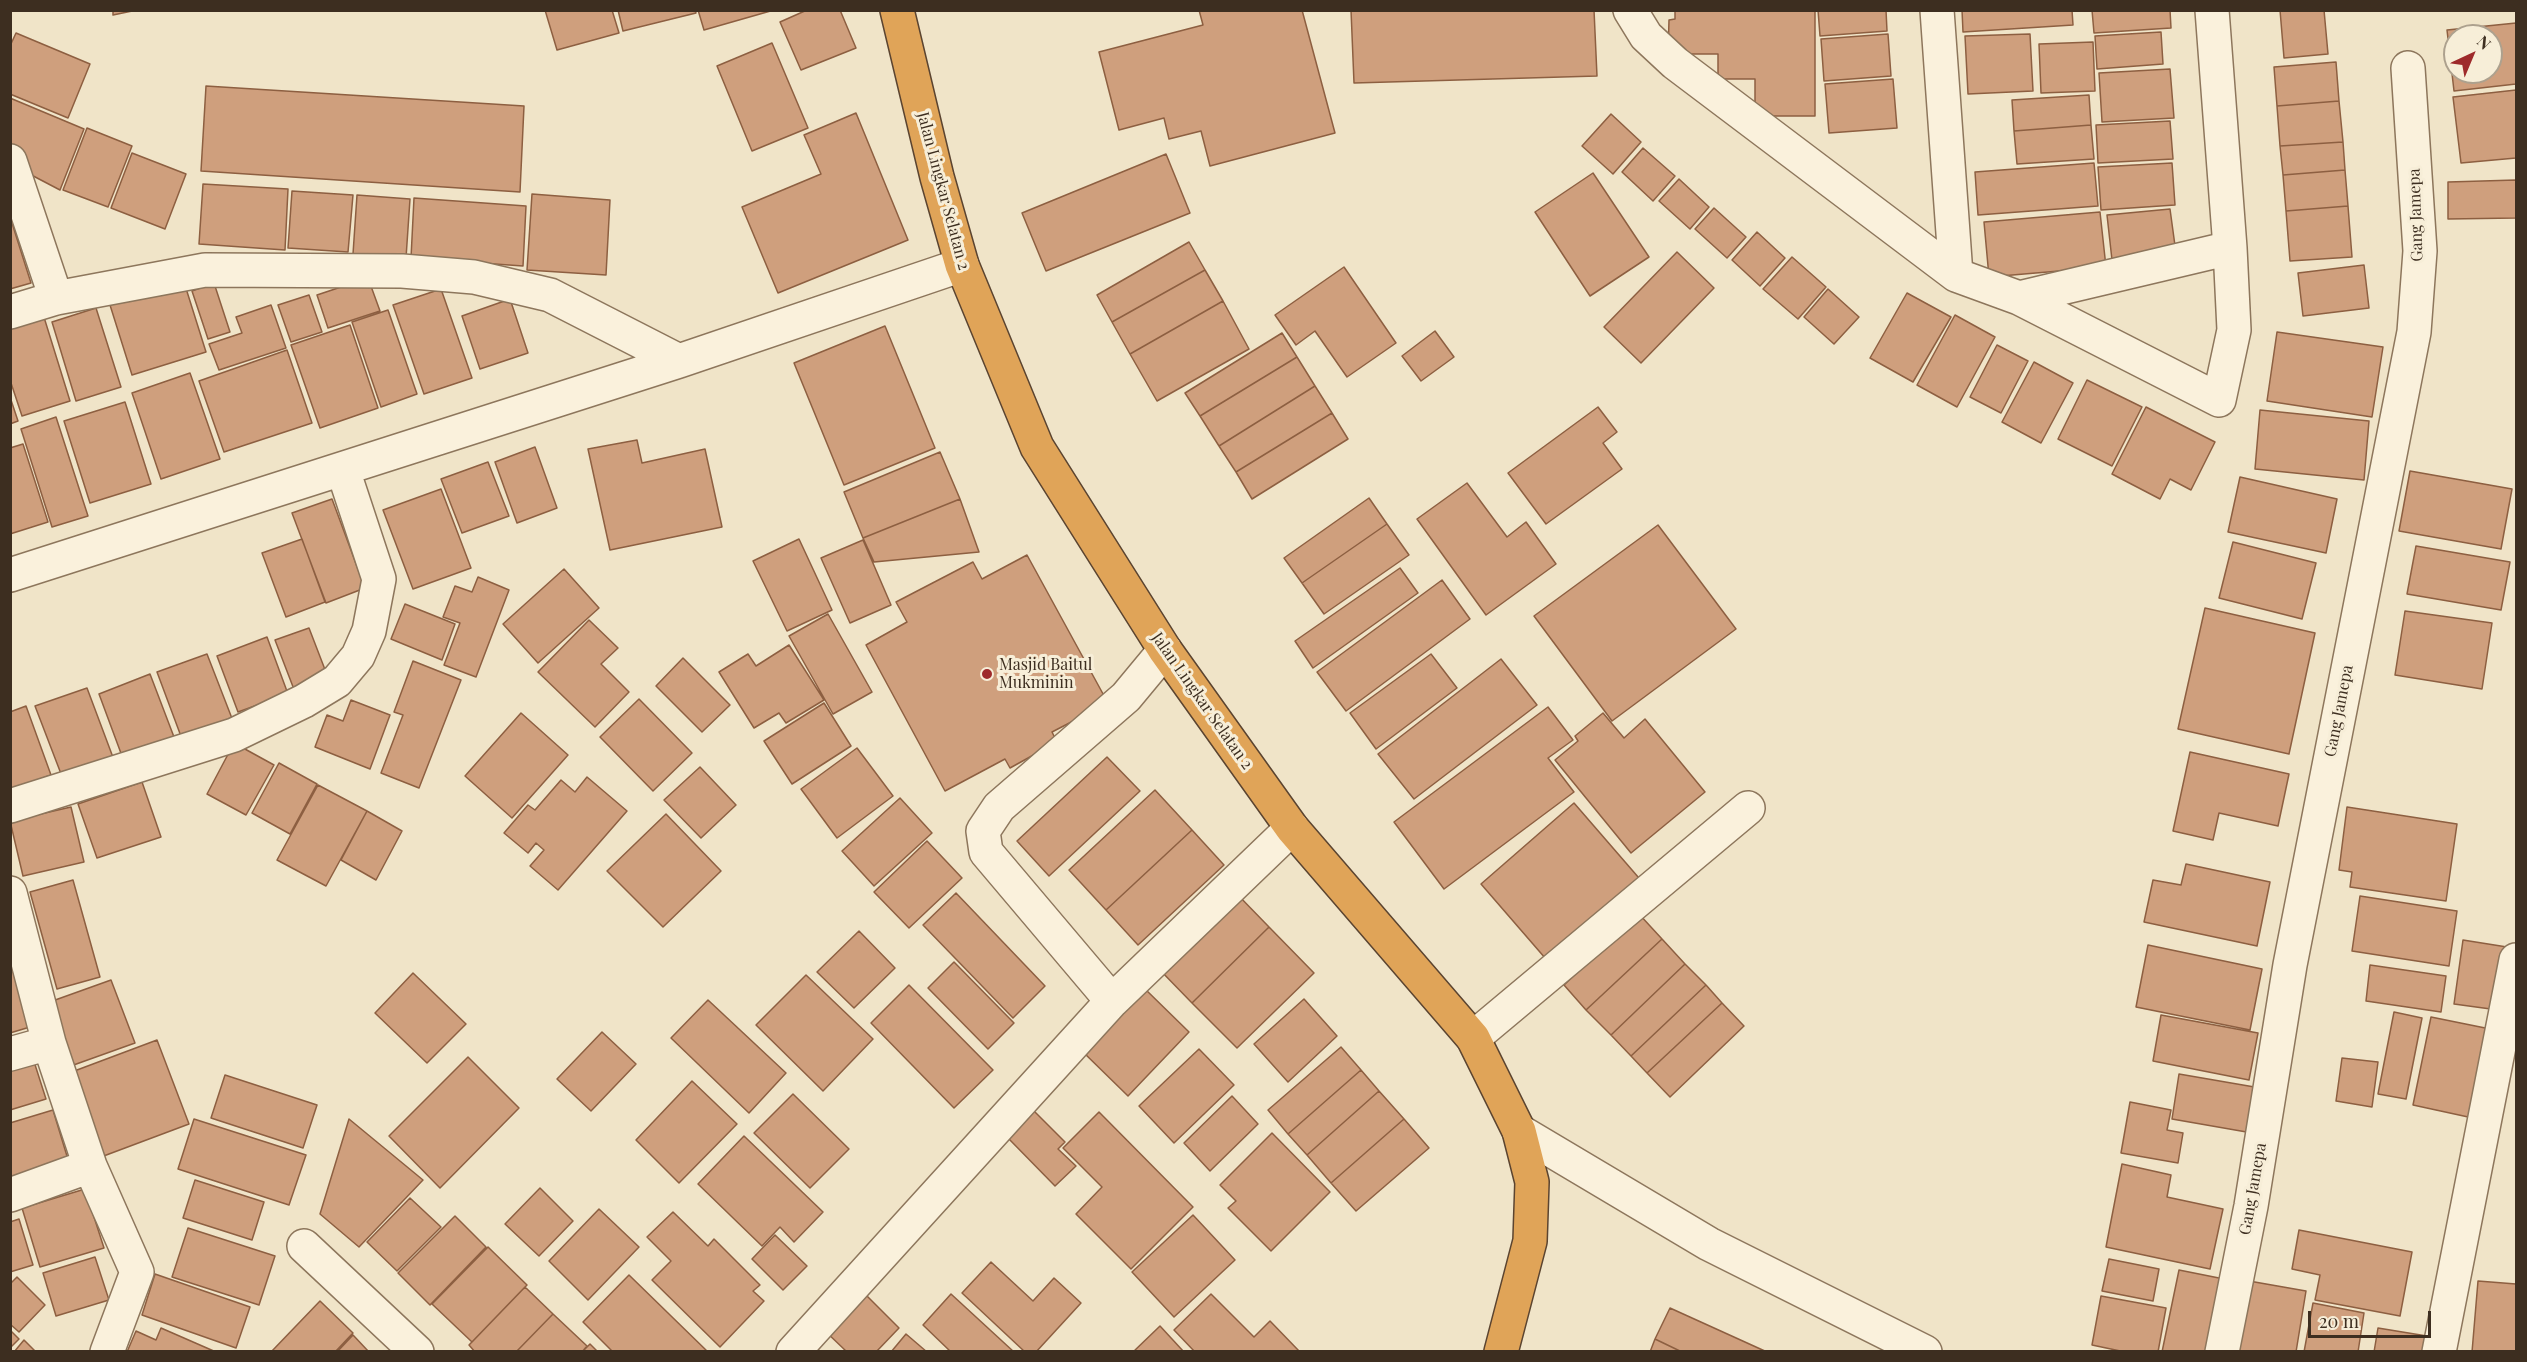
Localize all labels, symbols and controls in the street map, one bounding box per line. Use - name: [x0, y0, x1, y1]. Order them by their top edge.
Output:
- north arrow: [2443, 24, 2503, 84]
- text: N: [2473, 31, 2496, 54]
- street label: Jalan Lingkar Selatan 2: [913, 110, 973, 272]
- street label: Gang Jamepa: [2405, 168, 2427, 262]
- street label: Jalan Lingkar Selatan 2: [1147, 629, 1257, 773]
- place label: Masjid Baitul Mukminin: [999, 655, 1092, 693]
- street label: Gang Jamepa: [2321, 663, 2357, 759]
- marker: Masjid Baitul Mukminin: [980, 667, 994, 681]
- street label: Gang Jamepa: [2235, 1141, 2271, 1237]
- scale bar: [2311, 1299, 2434, 1337]
- text: 20 m: [2319, 1309, 2359, 1333]

